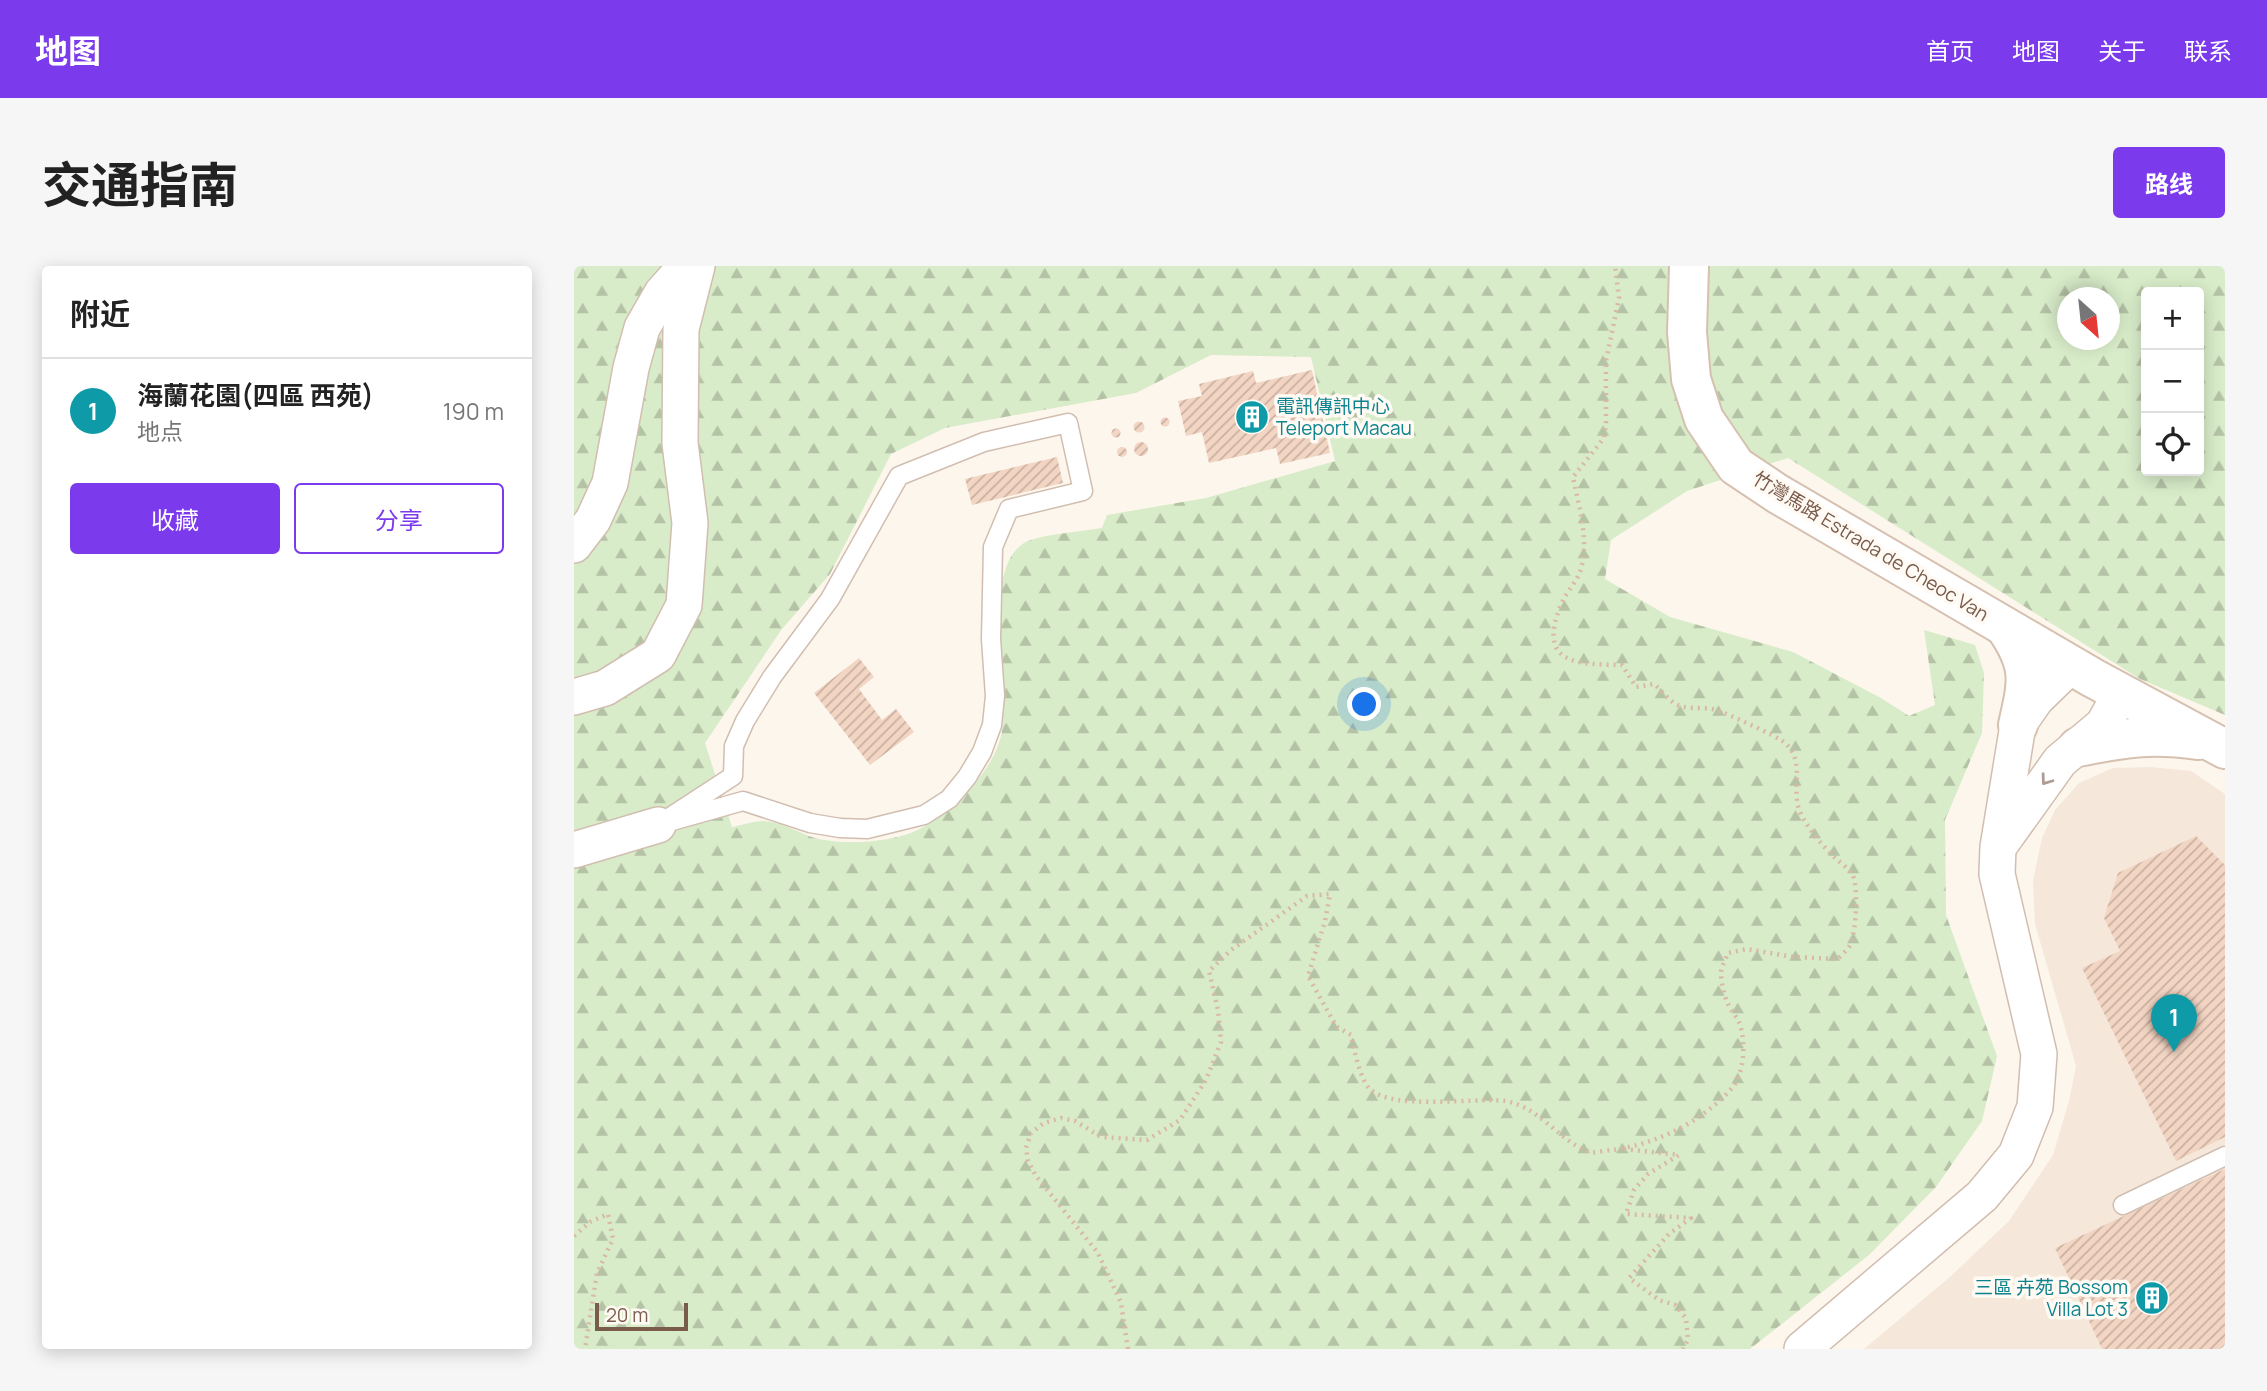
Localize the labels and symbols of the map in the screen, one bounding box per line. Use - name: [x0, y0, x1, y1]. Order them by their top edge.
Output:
- north arrow: [2057, 287, 2120, 350]
- place label: 電訊傳訊中心 Teleport Macau: [1276, 393, 1412, 441]
- building icon: 電訊傳訊中心 Teleport Macau: [1233, 398, 1271, 436]
- street label: 竹灣馬路 Estrada de Cheoc Van: [1748, 465, 1994, 627]
- your location: [1347, 687, 1381, 721]
- one-way arrow: [2042, 772, 2054, 785]
- pin: 1: [2151, 994, 2197, 1052]
- place label: 三區 卉苑 Bossom Villa Lot 3: [1974, 1274, 2128, 1322]
- building icon: 三區 卉苑 Bossom Villa Lot 3: [2133, 1279, 2171, 1317]
- scale bar: [595, 1300, 688, 1332]

